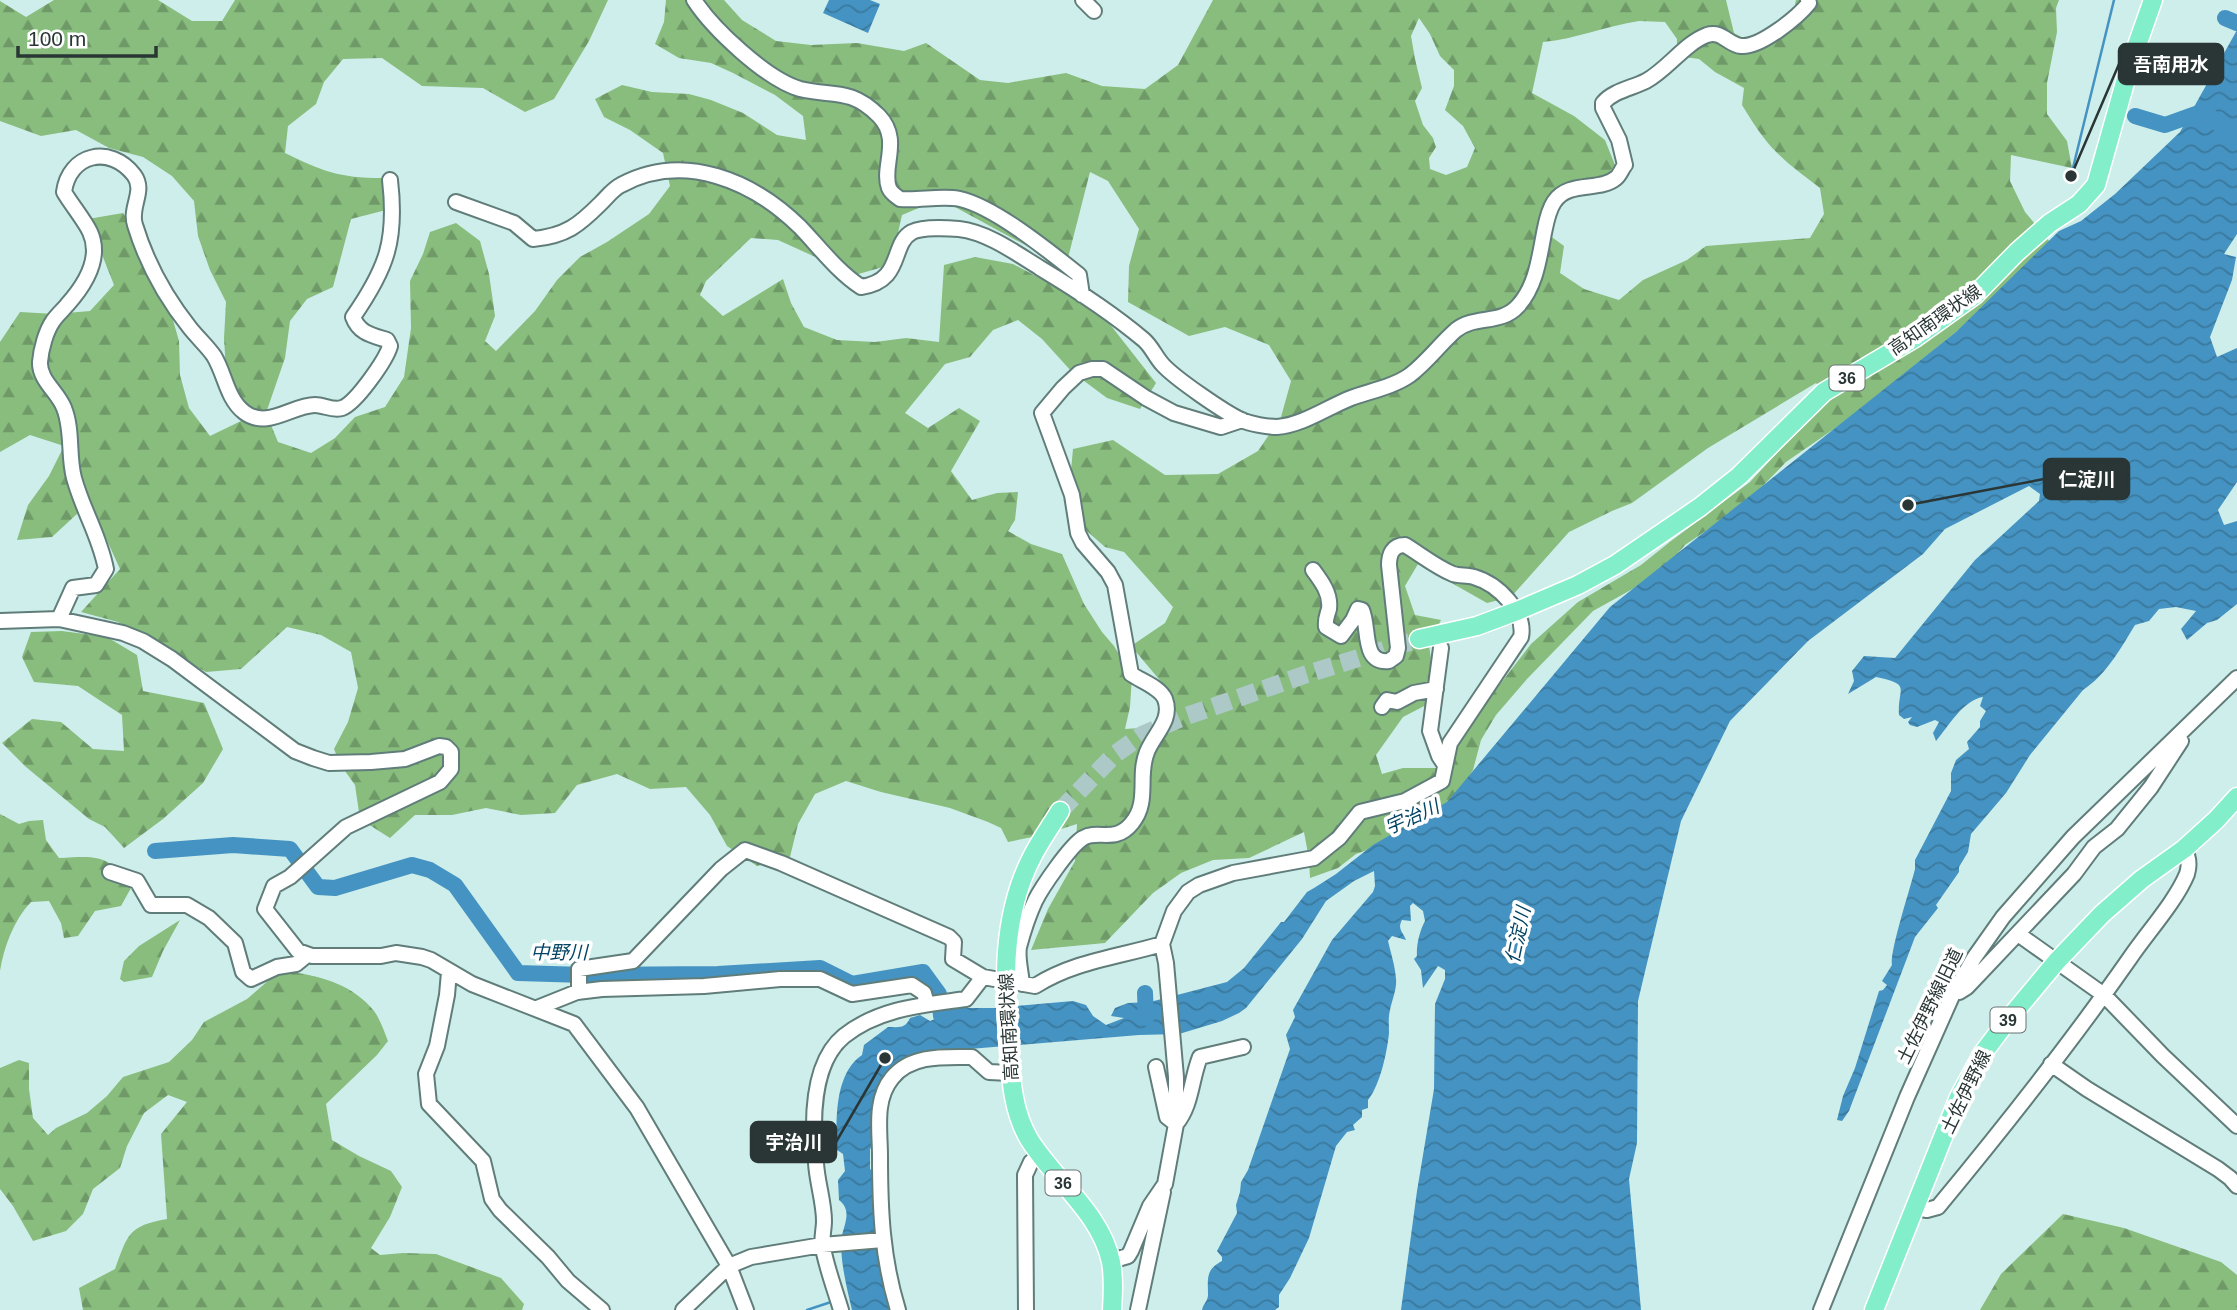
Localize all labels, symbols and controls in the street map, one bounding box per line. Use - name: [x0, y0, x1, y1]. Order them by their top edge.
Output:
- scale bar: [18, 14, 156, 58]
- text: 100 m: [28, 27, 86, 50]
- callout: 吾南用水: [2119, 44, 2223, 84]
- text: 吾南用水: [2133, 54, 2209, 75]
- street label: 高知南環状線: [1885, 281, 1985, 359]
- road number: 36: [1829, 366, 1864, 390]
- callout: 仁淀川: [2044, 459, 2129, 499]
- text: 仁淀川: [2058, 469, 2116, 490]
- water label: 宇治川: [1382, 795, 1444, 838]
- water label: 仁淀川: [1502, 903, 1535, 965]
- water label: 中野川: [530, 942, 589, 963]
- street label: 土佐伊野線旧道: [1893, 945, 1967, 1067]
- street label: 高知南環状線: [996, 973, 1022, 1081]
- road number: 39: [1990, 1008, 2025, 1032]
- street label: 土佐伊野線: [1937, 1047, 1995, 1137]
- callout: 宇治川: [751, 1122, 836, 1162]
- text: 宇治川: [765, 1132, 823, 1153]
- road number: 36: [1046, 1170, 1080, 1196]

